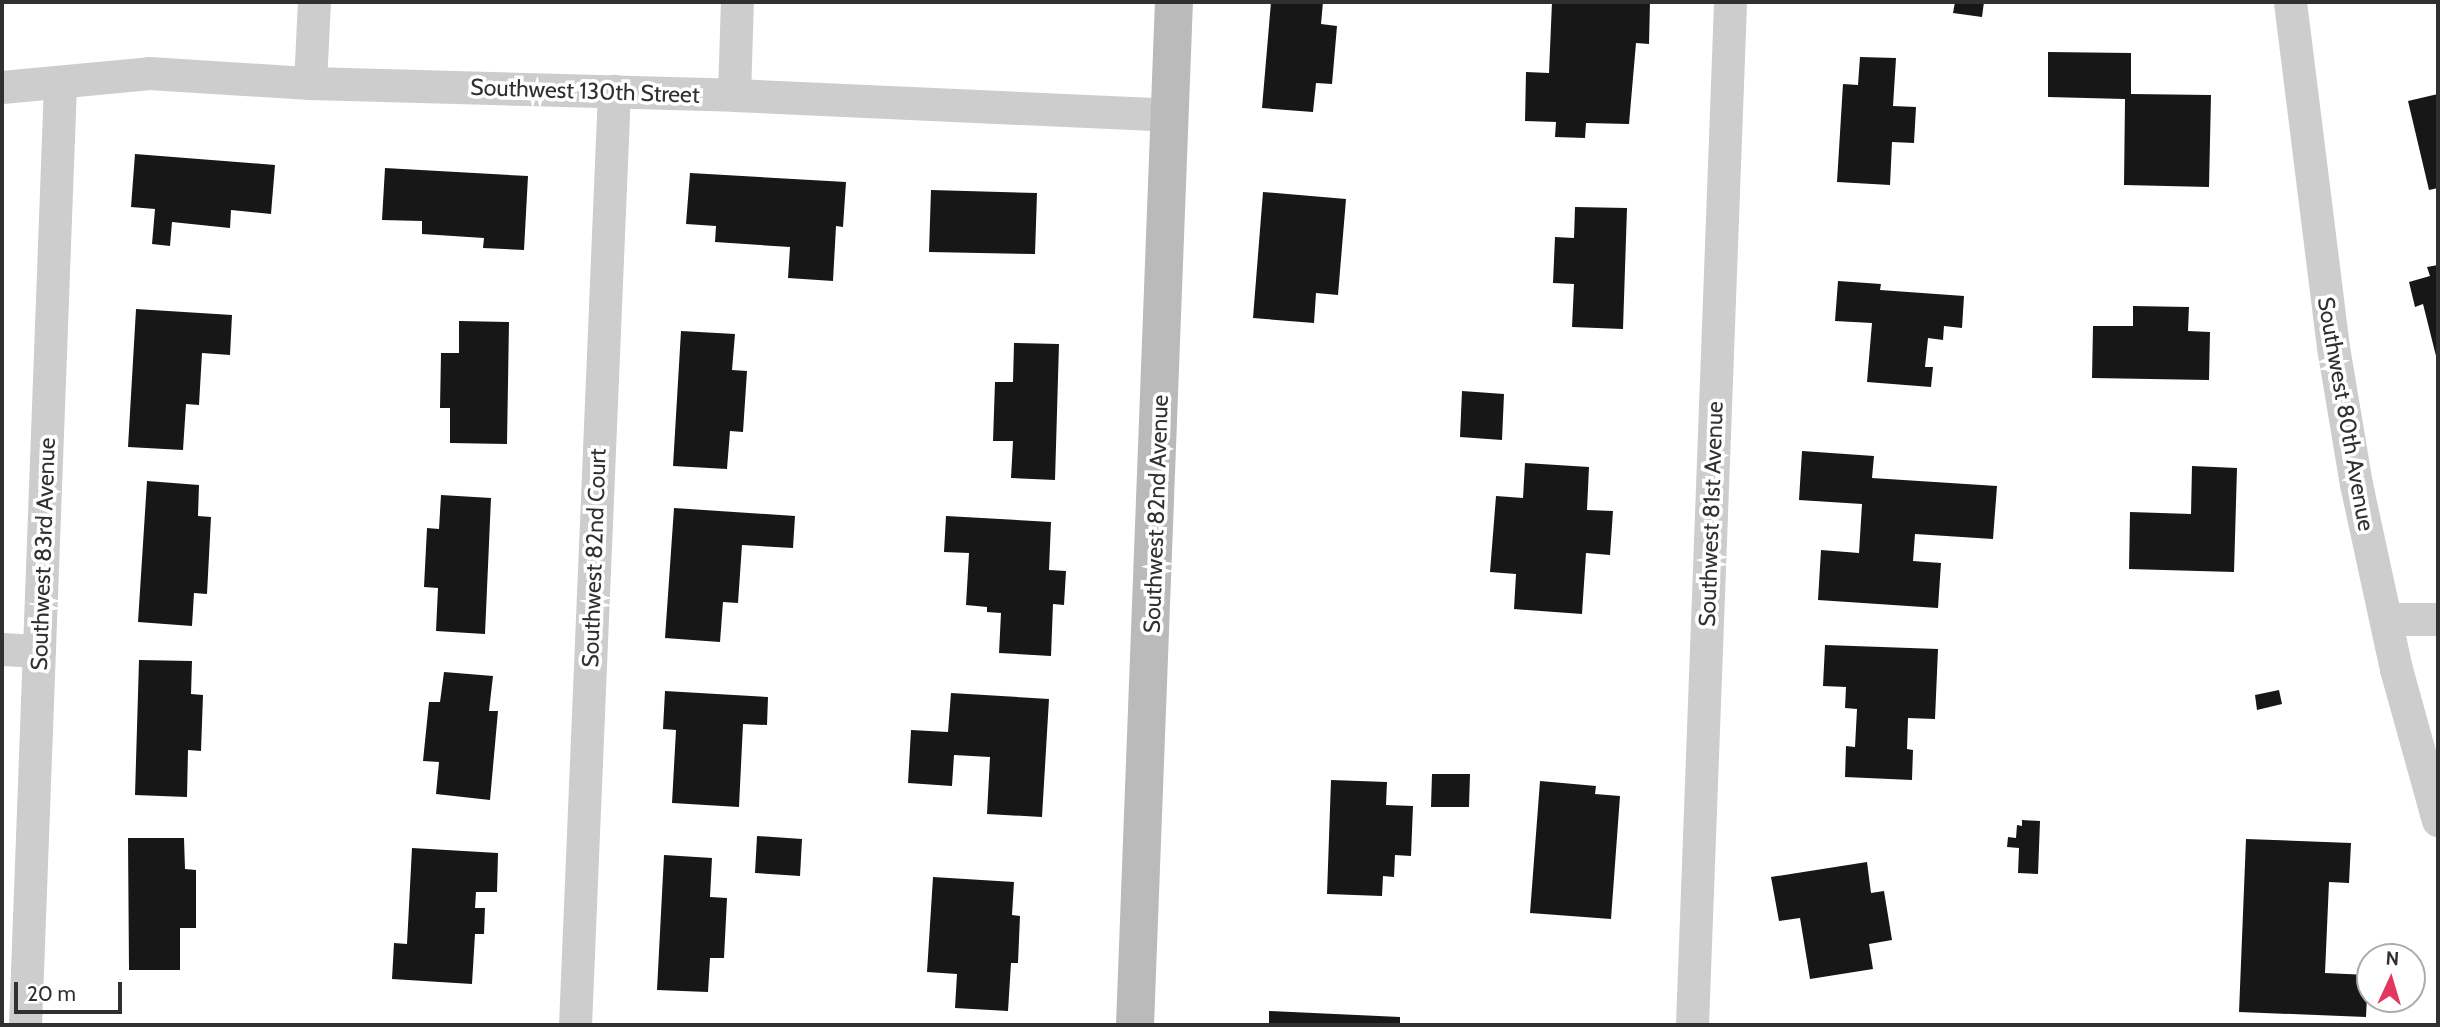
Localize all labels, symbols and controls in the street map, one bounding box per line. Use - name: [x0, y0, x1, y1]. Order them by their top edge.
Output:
- street label: Southwest 130th Street: [470, 73, 700, 109]
- street label: Southwest 80th Avenue: [2312, 295, 2380, 533]
- street label: Southwest 82nd Avenue: [1138, 394, 1174, 634]
- street label: Southwest 81st Avenue: [1693, 401, 1729, 627]
- street label: Southwest 83rd Avenue: [25, 437, 61, 671]
- street label: Southwest 82nd Court: [576, 448, 612, 668]
- north arrow: [2356, 943, 2426, 1013]
- text: N: [2385, 947, 2400, 970]
- scale bar: [18, 968, 126, 1012]
- text: 20 m: [27, 981, 76, 1006]

